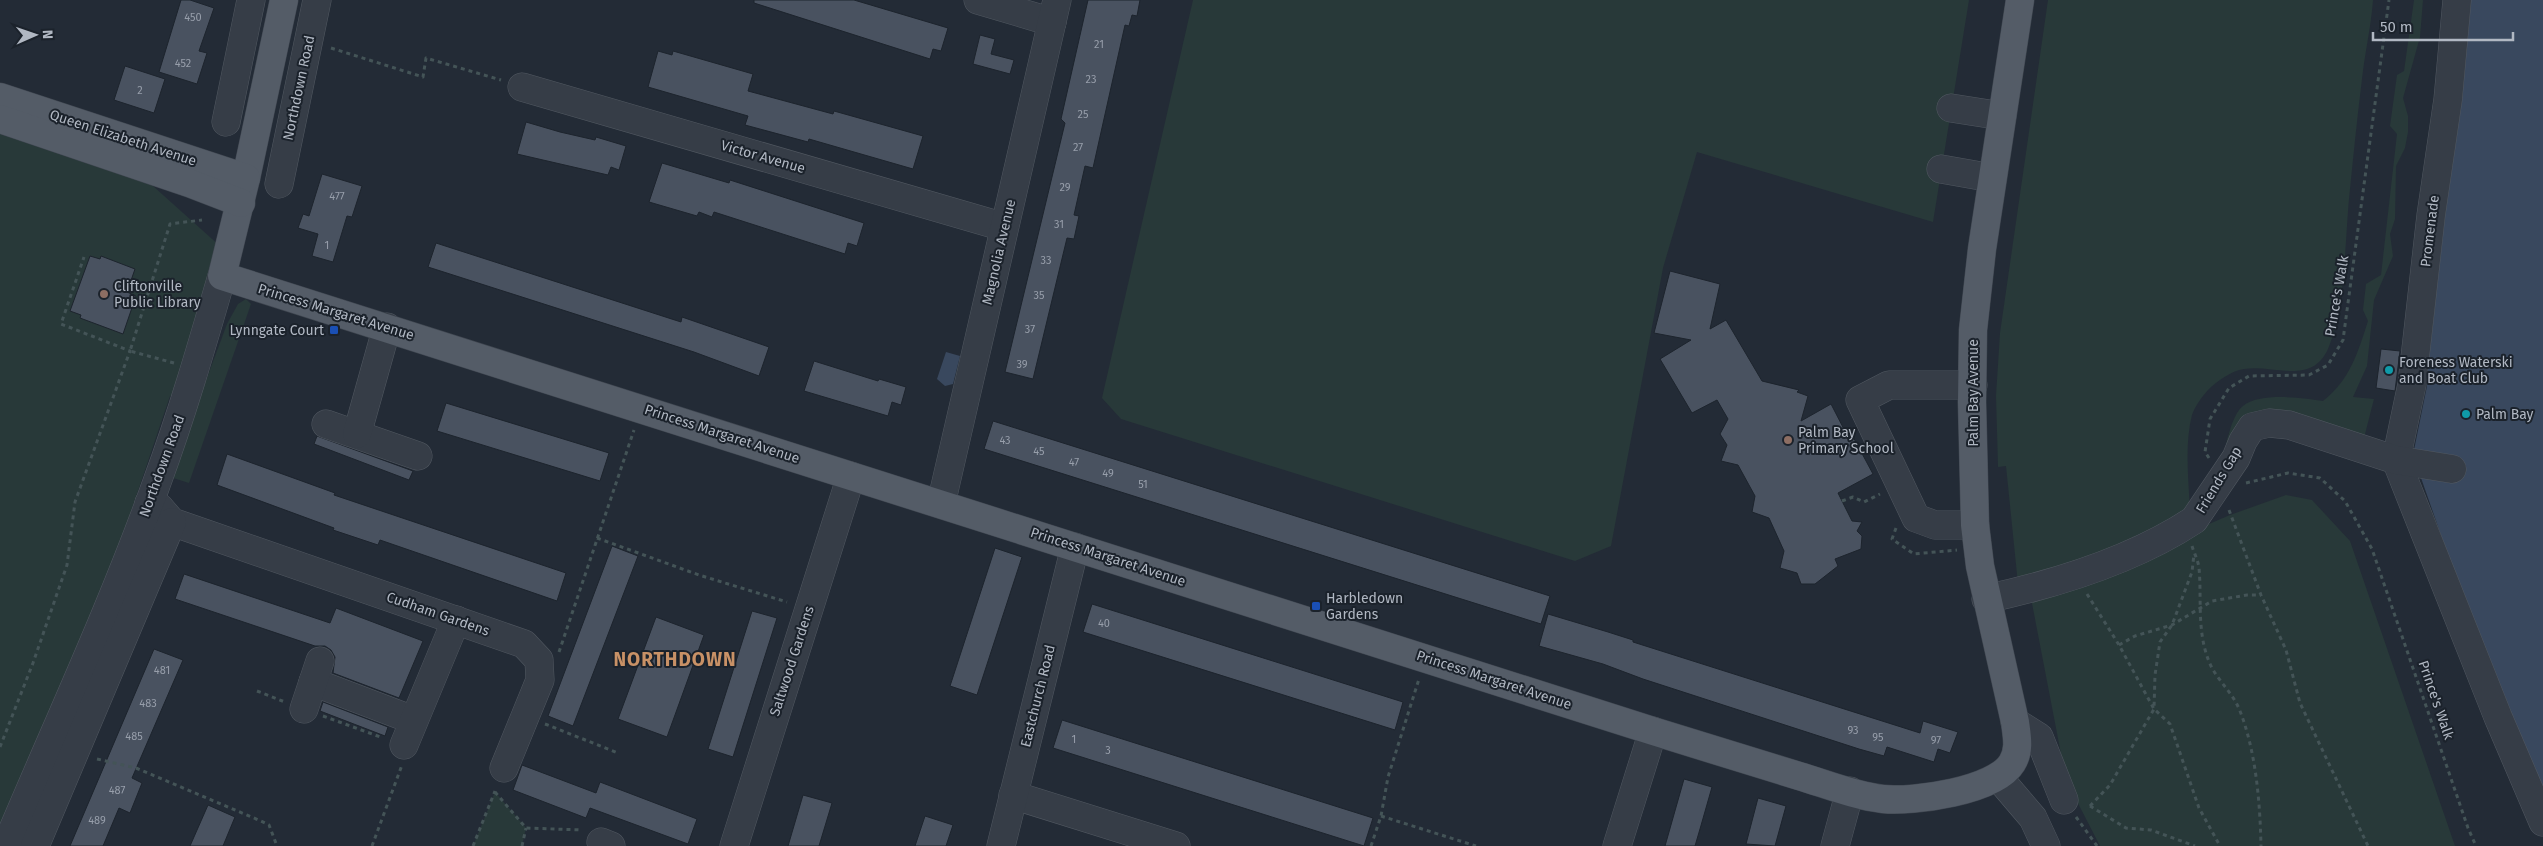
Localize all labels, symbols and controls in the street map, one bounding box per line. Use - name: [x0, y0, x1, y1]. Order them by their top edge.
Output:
- north arrow: [10, 10, 60, 60]
- scale bar: [2373, 10, 2513, 42]
- house number: 450: [184, 11, 202, 24]
- text: 50 m: [2380, 18, 2413, 36]
- text: N: [39, 30, 56, 40]
- street label: Northdown Road: [280, 34, 318, 142]
- house number: 21: [1094, 38, 1104, 51]
- house number: 452: [175, 57, 191, 70]
- house number: 23: [1086, 73, 1096, 86]
- house number: 2: [137, 84, 143, 97]
- street label: Queen Elizabeth Avenue: [47, 106, 199, 170]
- house number: 25: [1078, 108, 1089, 121]
- street label: Victor Avenue: [719, 137, 807, 177]
- house number: 27: [1073, 141, 1083, 154]
- house number: 29: [1059, 181, 1071, 194]
- house number: 477: [329, 190, 345, 203]
- street label: Promenade: [2417, 194, 2443, 268]
- street label: Magnolia Avenue: [979, 198, 1019, 306]
- house number: 31: [1054, 218, 1064, 231]
- house number: 1: [325, 239, 329, 252]
- street label: Prince's Walk: [2321, 253, 2353, 338]
- house number: 33: [1041, 254, 1051, 267]
- place label: Cliftonville Public Library: [114, 278, 201, 311]
- street label: Princess Margaret Avenue: [256, 280, 416, 344]
- marker: Cliftonville Public Library: [98, 288, 110, 300]
- house number: 35: [1034, 289, 1045, 302]
- place label: Lynngate Court: [230, 322, 325, 339]
- house number: 37: [1025, 323, 1035, 336]
- marker: Lynngate Court: [328, 324, 340, 336]
- street label: Palm Bay Avenue: [1965, 339, 1982, 447]
- place label: Foreness Waterski and Boat Club: [2399, 354, 2513, 387]
- house number: 39: [1016, 358, 1028, 371]
- marker: Foreness Waterski and Boat Club: [2383, 364, 2395, 376]
- street label: Princess Margaret Avenue: [642, 401, 802, 467]
- place label: Palm Bay: [2476, 406, 2534, 423]
- marker: Palm Bay: [2460, 408, 2472, 420]
- street label: Northdown Road: [136, 413, 188, 519]
- place label: Palm Bay Primary School: [1798, 424, 1894, 457]
- house number: 43: [999, 434, 1011, 447]
- marker: Palm Bay Primary School: [1782, 434, 1794, 446]
- street label: Friends Gap: [2192, 443, 2246, 517]
- house number: 45: [1033, 445, 1045, 458]
- house number: 47: [1069, 456, 1079, 469]
- house number: 49: [1102, 467, 1114, 480]
- house number: 51: [1138, 478, 1148, 491]
- street label: Princess Margaret Avenue: [1028, 524, 1188, 590]
- street label: Cudham Gardens: [384, 588, 492, 640]
- place label: Harbledown Gardens: [1326, 590, 1403, 623]
- marker: Harbledown Gardens: [1310, 600, 1322, 612]
- street label: Saltwood Gardens: [766, 603, 818, 718]
- house number: 40: [1098, 617, 1110, 630]
- street label: Eastchurch Road: [1017, 643, 1059, 749]
- street label: Princess Margaret Avenue: [1414, 647, 1574, 713]
- district label: NORTHDOWN: [613, 648, 737, 671]
- street label: Prince's Walk: [2415, 658, 2458, 742]
- house number: 481: [154, 664, 170, 677]
- house number: 483: [139, 697, 157, 710]
- house number: 93: [1847, 724, 1859, 737]
- house number: 485: [125, 730, 143, 743]
- house number: 95: [1872, 731, 1884, 744]
- house number: 1: [1072, 733, 1076, 746]
- house number: 97: [1931, 734, 1941, 747]
- house number: 3: [1105, 744, 1111, 757]
- house number: 487: [109, 784, 125, 797]
- house number: 489: [88, 814, 106, 827]

